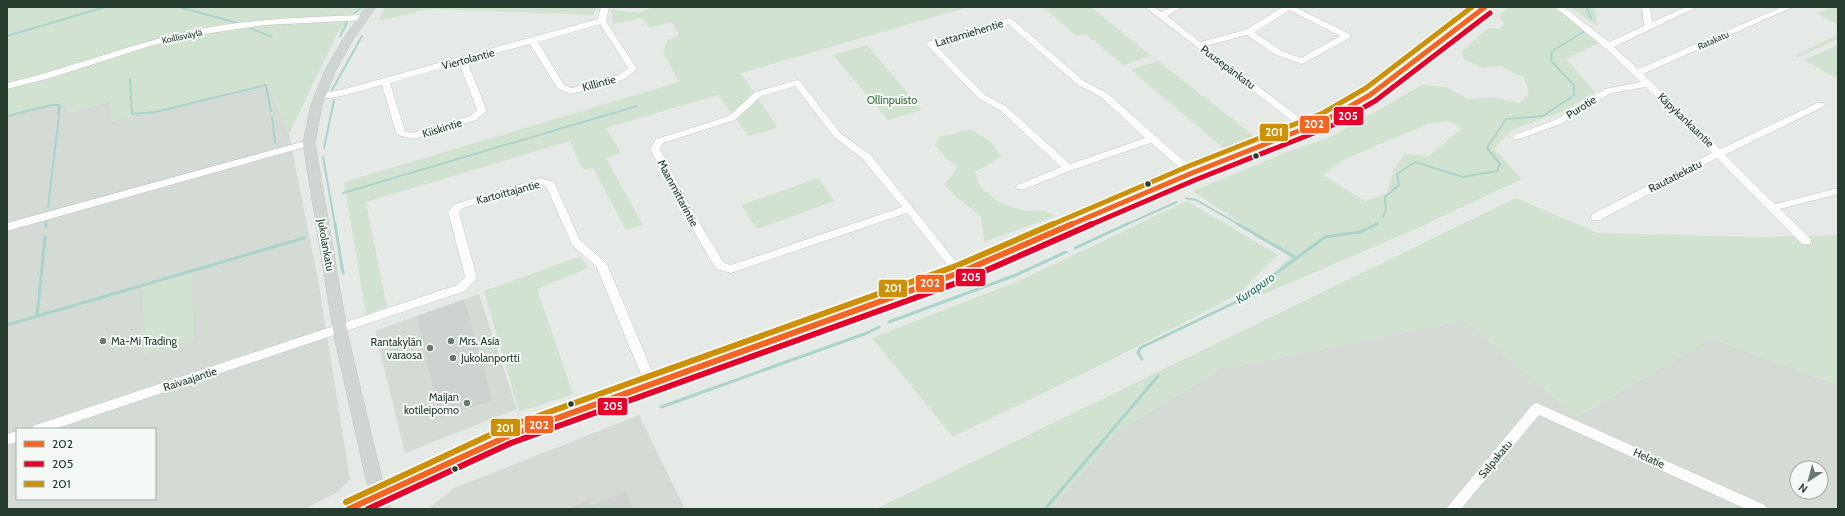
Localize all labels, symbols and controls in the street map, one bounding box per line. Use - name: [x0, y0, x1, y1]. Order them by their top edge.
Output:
- street label: Lattamiehentie: [933, 16, 1005, 50]
- street label: Koillisväylä: [161, 26, 204, 46]
- street label: Ratakatu: [1696, 28, 1731, 52]
- street label: Puusepänkatu: [1198, 42, 1258, 92]
- street label: Viertolantie: [440, 45, 496, 73]
- street label: Killintie: [581, 72, 618, 94]
- street label: Käpykankaantie: [1655, 90, 1717, 150]
- street label: Purotie: [1563, 92, 1599, 122]
- park label: Ollinpuisto: [867, 93, 917, 107]
- line badge: 205: [1333, 106, 1364, 126]
- text: 205: [1338, 109, 1358, 123]
- street label: Kiiskintie: [420, 115, 464, 141]
- line badge: 202: [1299, 115, 1330, 134]
- text: 202: [1304, 117, 1324, 131]
- line badge: 201: [1259, 123, 1289, 142]
- text: 201: [1265, 125, 1283, 139]
- unlabelled marker: [1251, 151, 1261, 161]
- street label: Maanmittarintie: [654, 157, 702, 229]
- street label: Rautatiekatu: [1646, 157, 1704, 195]
- street label: Kartoittajantie: [475, 177, 542, 207]
- unlabelled marker: [1143, 179, 1153, 189]
- street label: Jukolankatu: [314, 217, 338, 272]
- line badge: 205: [955, 268, 986, 287]
- water label: Kurapuro: [1233, 269, 1277, 307]
- text: 205: [961, 270, 981, 284]
- line badge: 202: [915, 274, 945, 293]
- text: 202: [920, 276, 940, 290]
- line badge: 201: [878, 279, 908, 298]
- text: 201: [884, 281, 902, 295]
- place label: Ma-Mi Trading: [111, 334, 178, 348]
- place label: Mrs. Asia: [459, 334, 500, 348]
- place label: Rantakylän varaosa: [371, 335, 423, 362]
- marker: Ma-Mi Trading: [98, 336, 108, 346]
- marker: Mrs. Asia: [446, 336, 456, 346]
- marker: Rantakylän varaosa: [425, 343, 435, 353]
- place label: Jukolanportti: [460, 351, 520, 365]
- marker: Jukolanportti: [448, 353, 458, 363]
- street label: Raivaajantie: [161, 364, 219, 394]
- place label: Maijan kotileipomo: [404, 390, 459, 417]
- line badge: 205: [597, 397, 628, 416]
- marker: Maijan kotileipomo: [462, 398, 472, 408]
- unlabelled marker: [566, 399, 576, 409]
- text: 205: [603, 399, 623, 413]
- line badge: 202: [524, 415, 554, 434]
- line badge: 201: [490, 418, 521, 437]
- text: 202: [529, 418, 549, 432]
- text: 201: [496, 421, 514, 435]
- legend: [16, 428, 156, 500]
- text: 202: [52, 436, 73, 451]
- street label: Salpakatu: [1475, 437, 1515, 481]
- street label: Helatie: [1631, 445, 1667, 471]
- text: 205: [52, 456, 73, 471]
- north arrow: [1789, 460, 1829, 500]
- unlabelled marker: [450, 464, 460, 474]
- text: 201: [52, 476, 71, 491]
- text: N: [1796, 480, 1810, 496]

